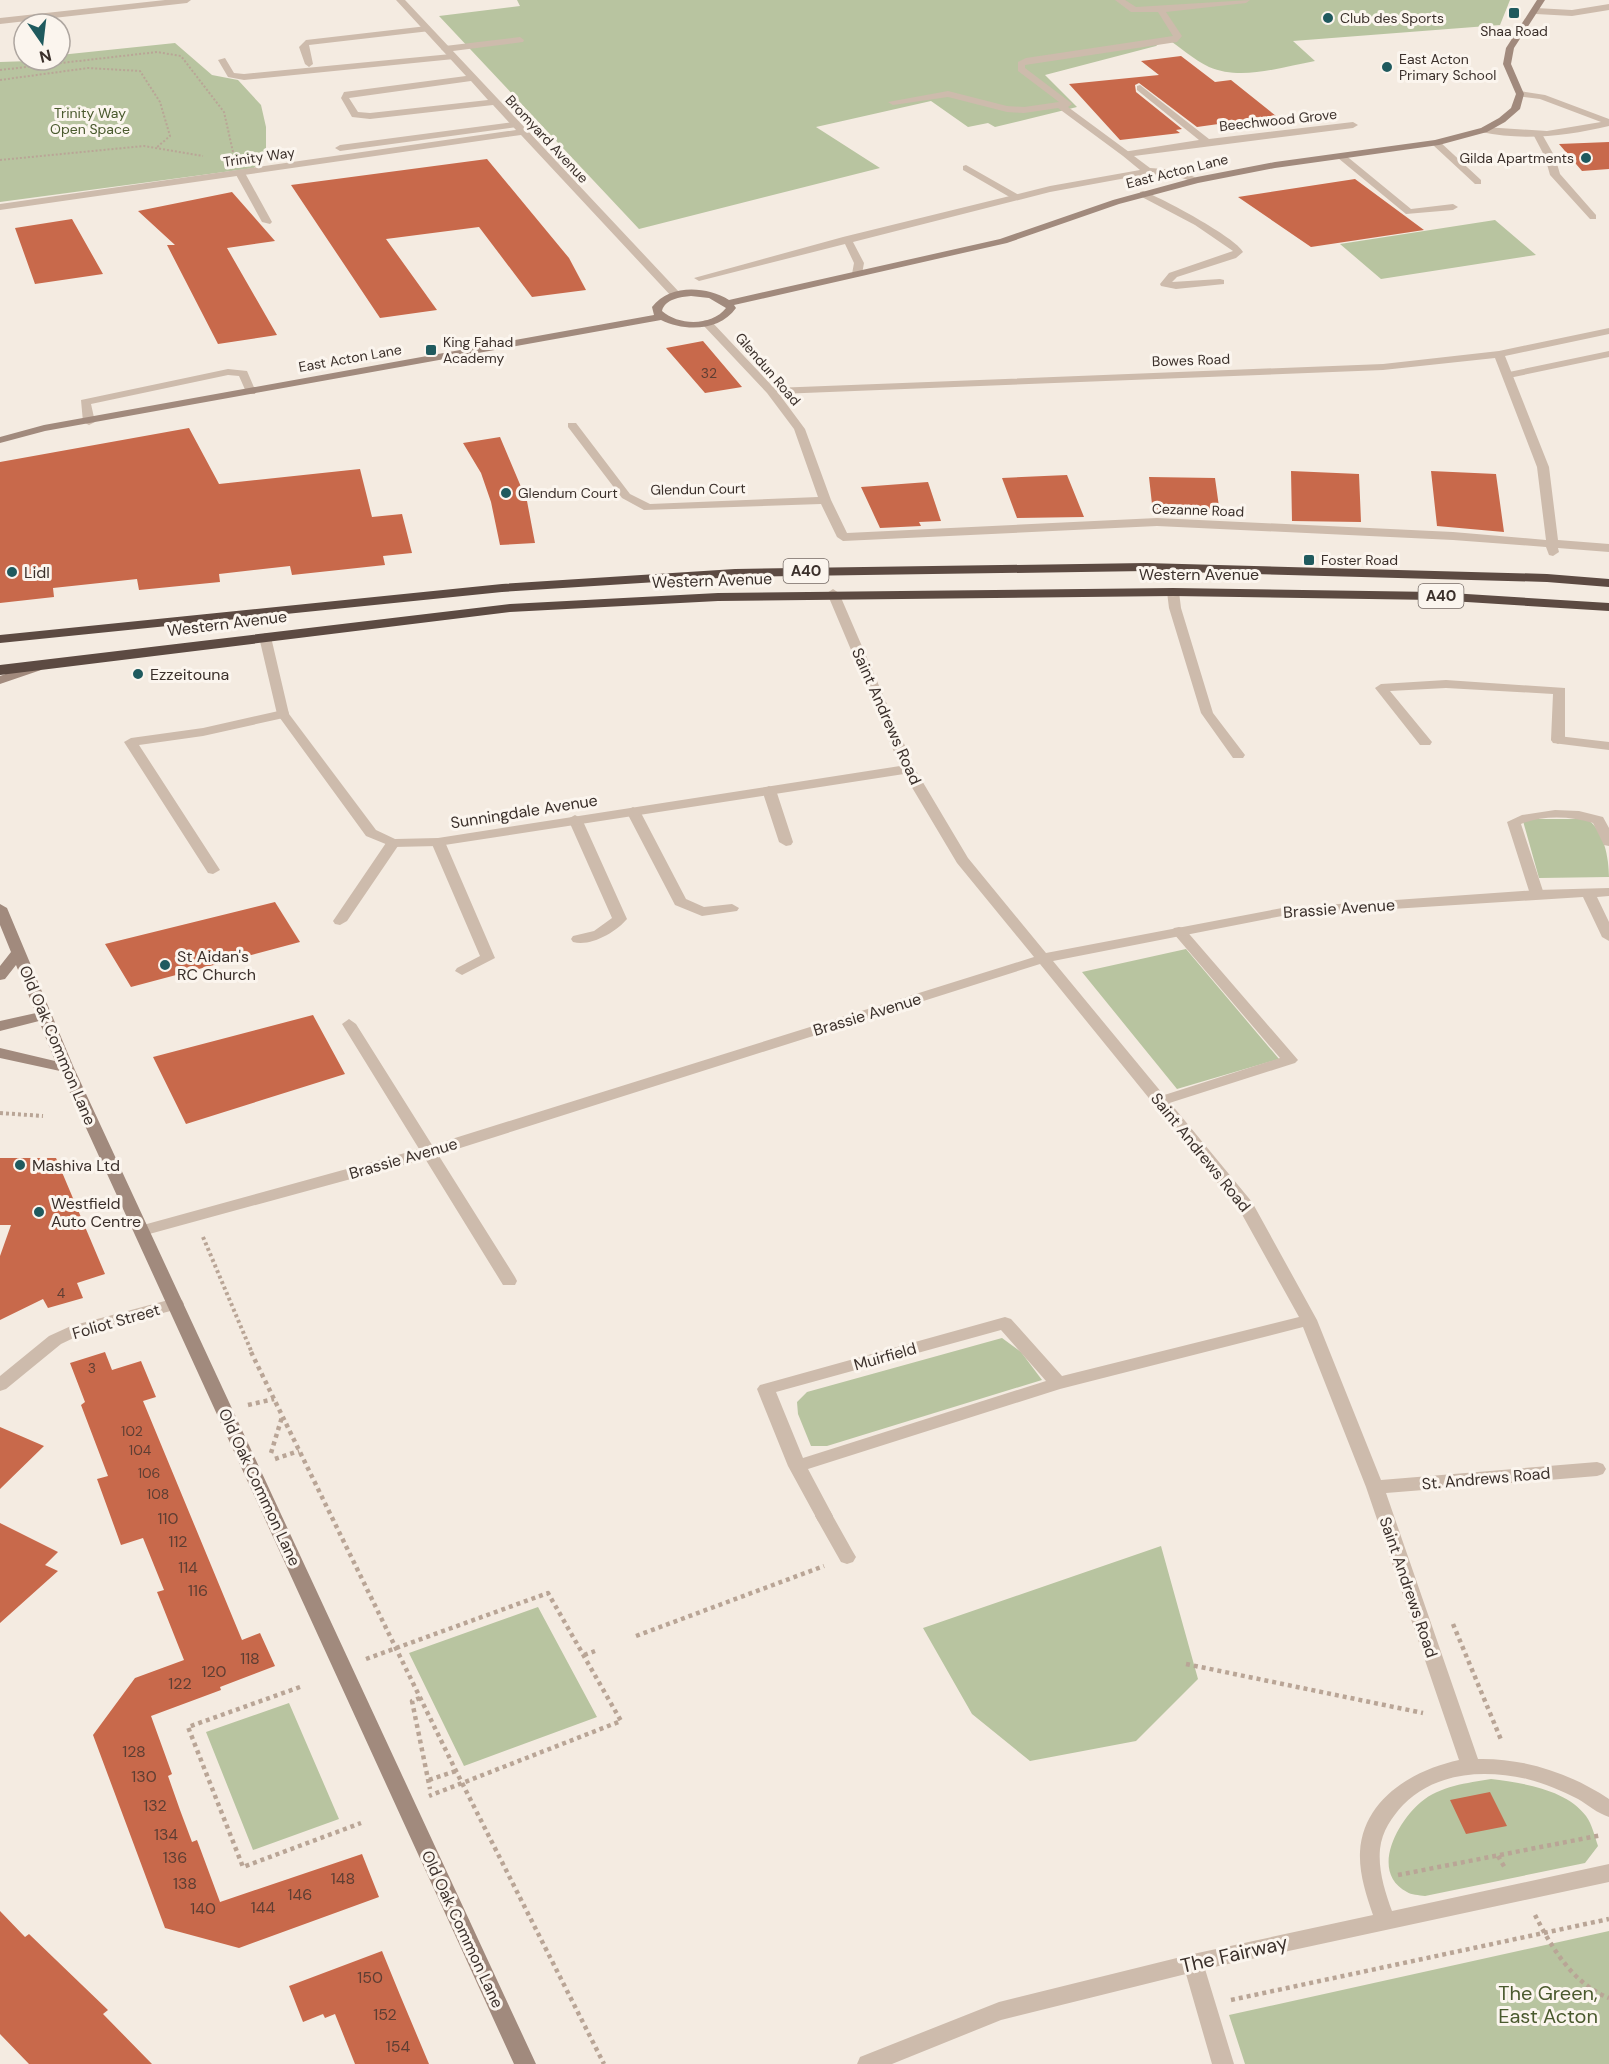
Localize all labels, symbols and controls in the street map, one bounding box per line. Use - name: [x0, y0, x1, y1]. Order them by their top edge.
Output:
- marker: Shaa Road: [1507, 6, 1521, 20]
- place label: Club des Sports: [1340, 9, 1444, 27]
- marker: Club des Sports: [1321, 11, 1335, 25]
- north arrow: [12, 12, 72, 72]
- place label: Shaa Road: [1480, 22, 1548, 40]
- text: N: [37, 44, 54, 68]
- place label: East Acton Primary School: [1399, 50, 1496, 84]
- marker: East Acton Primary School: [1380, 60, 1394, 74]
- street label: Bromyard Avenue: [502, 91, 592, 187]
- park label: Trinity Way Open Space: [50, 104, 130, 138]
- street label: Beechwood Grove: [1218, 105, 1338, 135]
- street label: Trinity Way: [222, 143, 296, 171]
- place label: Gilda Apartments: [1459, 149, 1574, 167]
- street label: East Acton Lane: [1124, 150, 1230, 192]
- marker: Gilda Apartments: [1579, 151, 1593, 165]
- street label: Glendun Road: [731, 329, 805, 409]
- place label: King Fahad Academy: [443, 333, 513, 367]
- street label: East Acton Lane: [297, 340, 403, 376]
- marker: King Fahad Academy: [424, 343, 438, 357]
- street label: Bowes Road: [1152, 350, 1230, 370]
- house number: 32: [701, 364, 717, 382]
- street label: Glendun Court: [650, 479, 746, 499]
- place label: Glendum Court: [518, 484, 618, 502]
- marker: Glendum Court: [499, 486, 513, 500]
- street label: Cezanne Road: [1152, 499, 1244, 521]
- place label: Foster Road: [1321, 551, 1398, 569]
- marker: Foster Road: [1302, 553, 1316, 567]
- road number: A40: [784, 559, 828, 583]
- place label: Lidl: [24, 562, 50, 583]
- street label: Western Avenue: [1139, 564, 1259, 585]
- marker: Lidl: [5, 565, 19, 579]
- street label: Western Avenue: [652, 568, 773, 593]
- road number: A40: [1418, 584, 1464, 608]
- street label: Western Avenue: [166, 606, 288, 641]
- street label: Saint Andrews Road: [847, 645, 926, 788]
- place label: Ezzeitouna: [150, 664, 229, 685]
- marker: Ezzeitouna: [131, 667, 145, 681]
- street label: Sunningdale Avenue: [449, 790, 599, 833]
- street label: Brassie Avenue: [1282, 894, 1396, 923]
- place label: St Aidan's RC Church: [177, 946, 256, 985]
- marker: St Aidan's RC Church: [158, 958, 172, 972]
- street label: Old Oak Common Lane: [14, 962, 101, 1128]
- street label: Brassie Avenue: [811, 988, 924, 1041]
- street label: Saint Andrews Road: [1146, 1088, 1255, 1216]
- street label: Brassie Avenue: [346, 1133, 460, 1184]
- place label: Mashiva Ltd: [32, 1155, 120, 1176]
- marker: Mashiva Ltd: [13, 1158, 27, 1172]
- place label: Westfield Auto Centre: [51, 1193, 141, 1232]
- marker: Westfield Auto Centre: [32, 1205, 46, 1219]
- house number: 4: [57, 1284, 66, 1302]
- street label: Foliot Street: [70, 1299, 162, 1344]
- street label: Muirfield: [851, 1338, 919, 1375]
- house number: 3: [88, 1359, 96, 1377]
- street label: Old Oak Common Lane: [214, 1405, 305, 1569]
- house number: 102: [121, 1422, 143, 1440]
- house number: 104: [129, 1441, 152, 1459]
- street label: St. Andrews Road: [1421, 1462, 1551, 1495]
- house number: 106: [138, 1464, 160, 1482]
- house number: 108: [147, 1485, 169, 1503]
- house number: 110: [158, 1508, 179, 1529]
- street label: Saint Andrews Road: [1375, 1514, 1442, 1660]
- house number: 112: [168, 1531, 188, 1552]
- house number: 114: [178, 1557, 198, 1578]
- house number: 116: [188, 1580, 208, 1601]
- house number: 118: [240, 1648, 260, 1669]
- house number: 120: [202, 1661, 227, 1682]
- house number: 122: [168, 1673, 192, 1694]
- house number: 128: [122, 1741, 146, 1762]
- house number: 130: [131, 1766, 157, 1787]
- house number: 132: [143, 1795, 167, 1816]
- house number: 134: [154, 1824, 178, 1845]
- house number: 136: [163, 1847, 187, 1868]
- street label: Old Oak Common Lane: [417, 1847, 508, 2011]
- house number: 148: [331, 1868, 355, 1889]
- house number: 138: [173, 1873, 197, 1894]
- house number: 146: [288, 1884, 312, 1905]
- house number: 144: [251, 1897, 275, 1918]
- house number: 140: [190, 1898, 216, 1919]
- street label: The Fairway: [1178, 1929, 1290, 1979]
- house number: 150: [357, 1967, 383, 1988]
- park label: The Green, East Acton: [1498, 1980, 1598, 2029]
- house number: 152: [373, 2004, 397, 2025]
- house number: 154: [386, 2036, 411, 2057]

